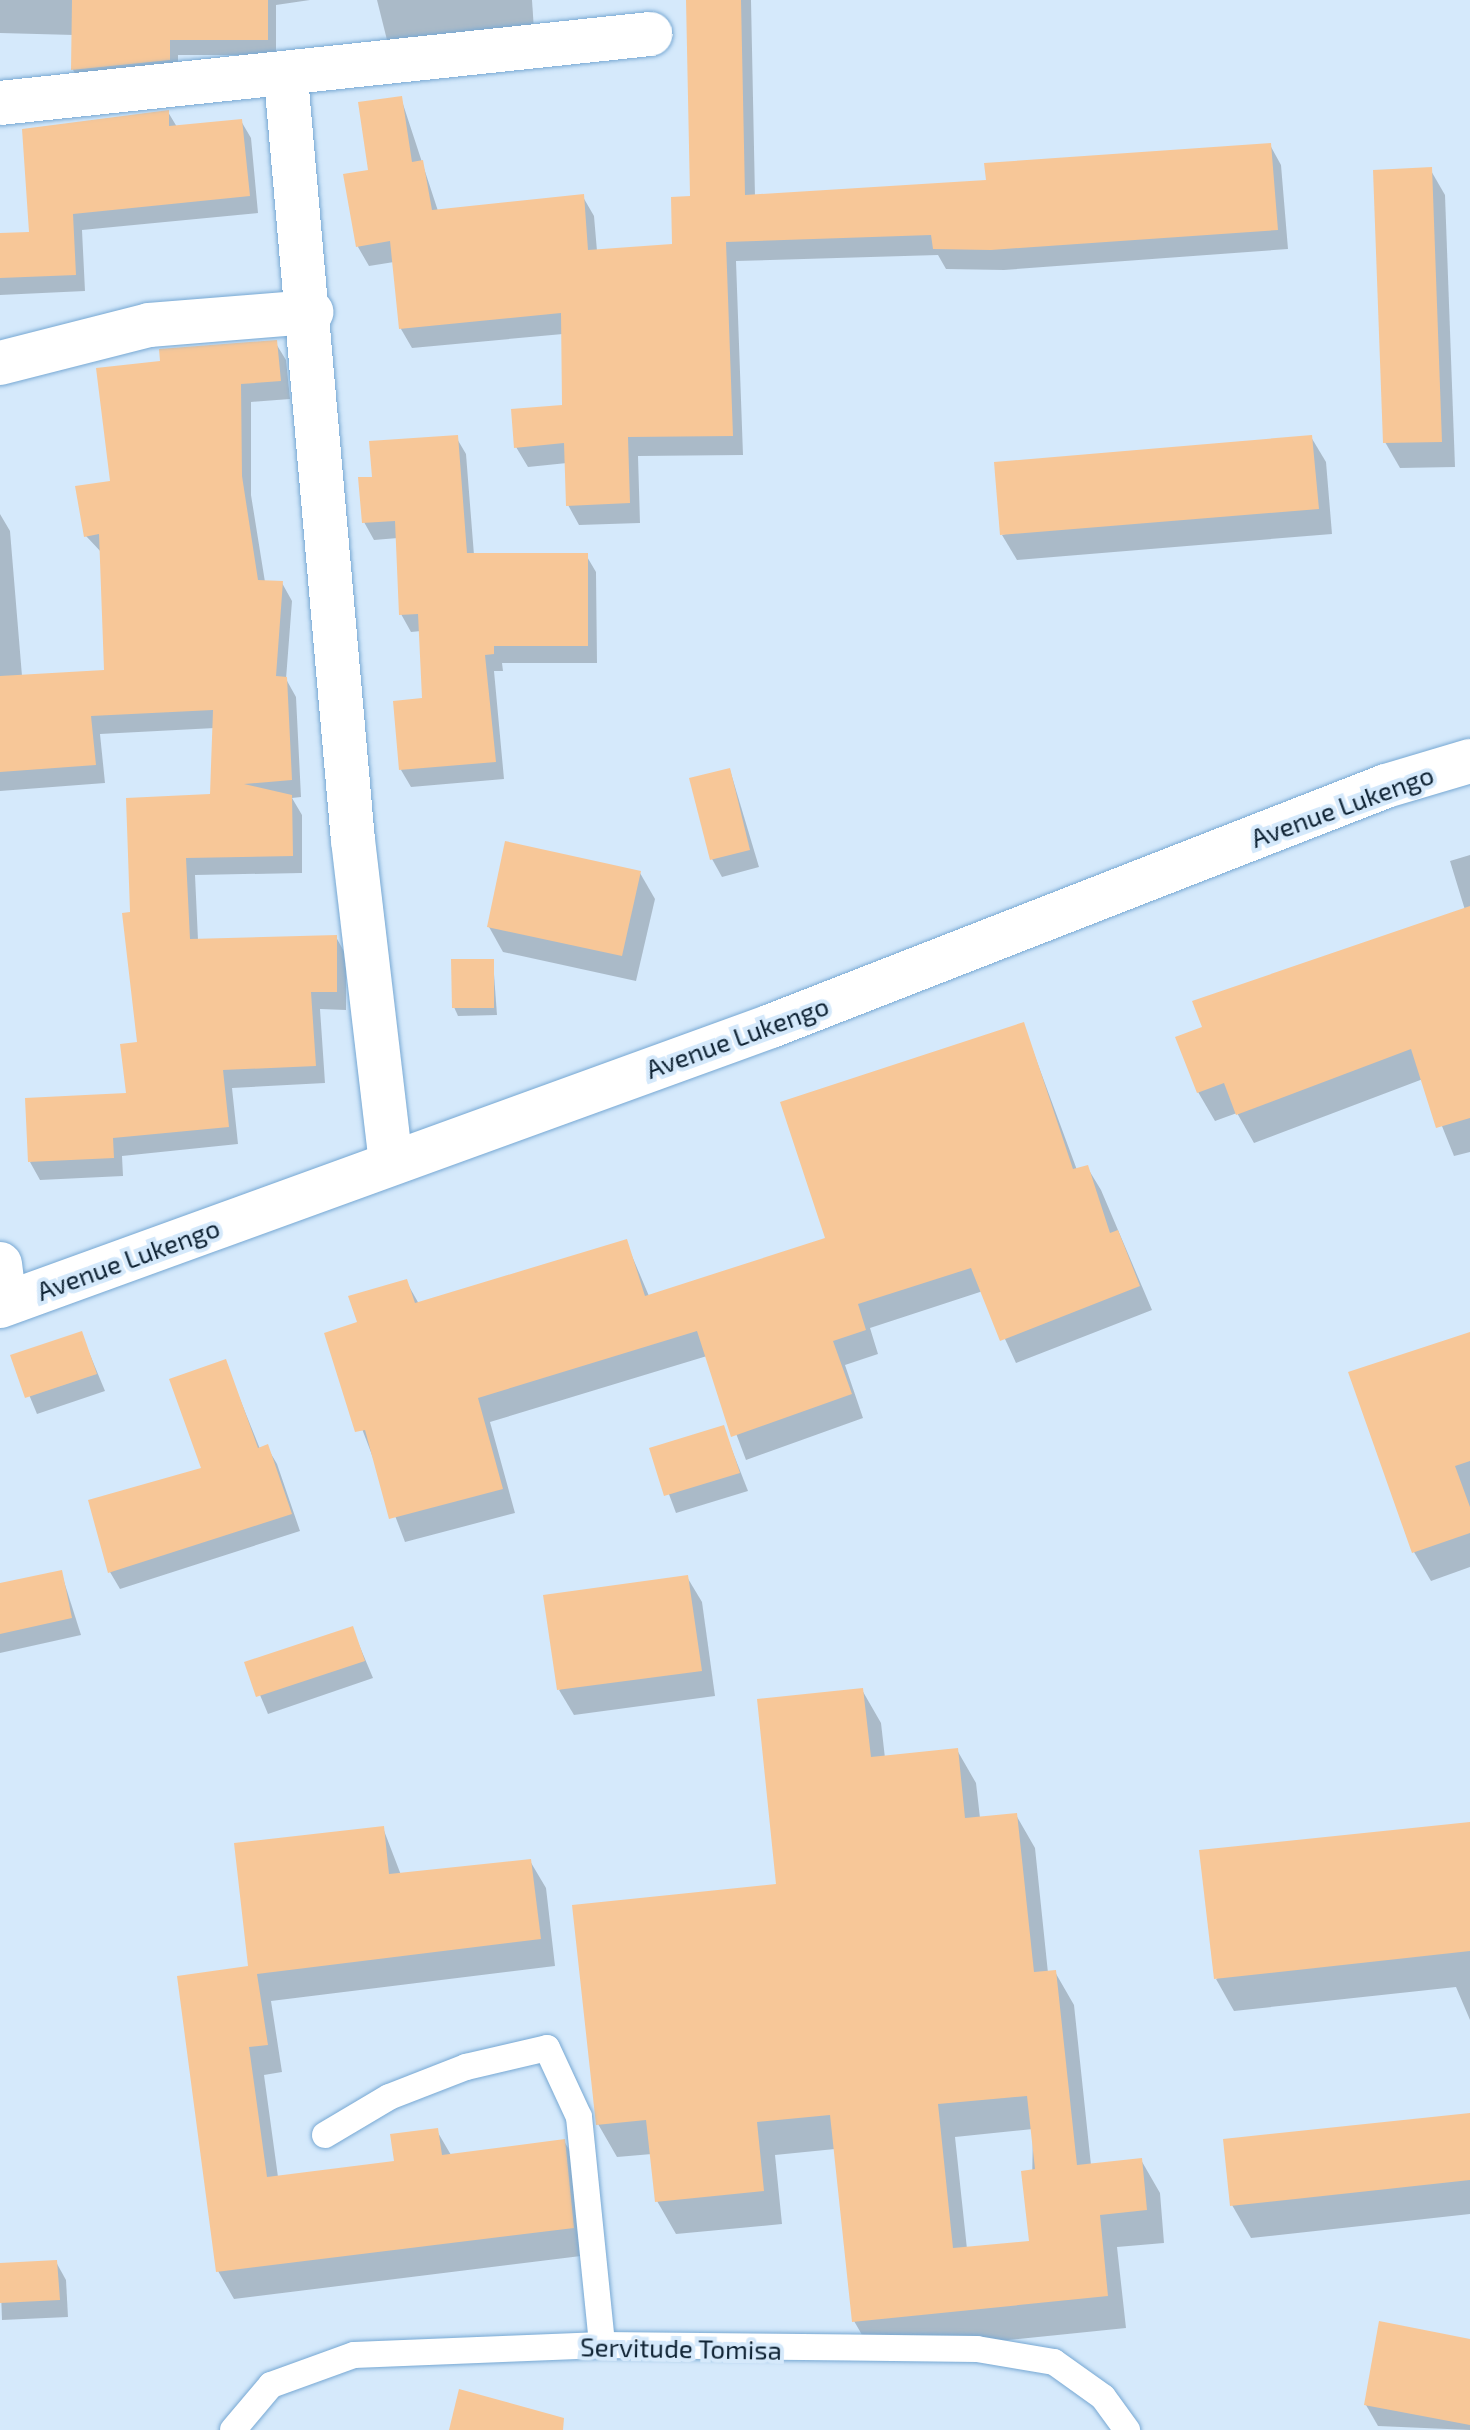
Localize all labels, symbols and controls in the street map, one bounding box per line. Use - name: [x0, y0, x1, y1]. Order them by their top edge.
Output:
- street label: Avenue Lukengo: [1246, 758, 1438, 854]
- street label: Avenue Lukengo: [641, 989, 833, 1085]
- street label: Avenue Lukengo: [32, 1211, 224, 1307]
- street label: Servitude Tomisa: [580, 2331, 782, 2365]

